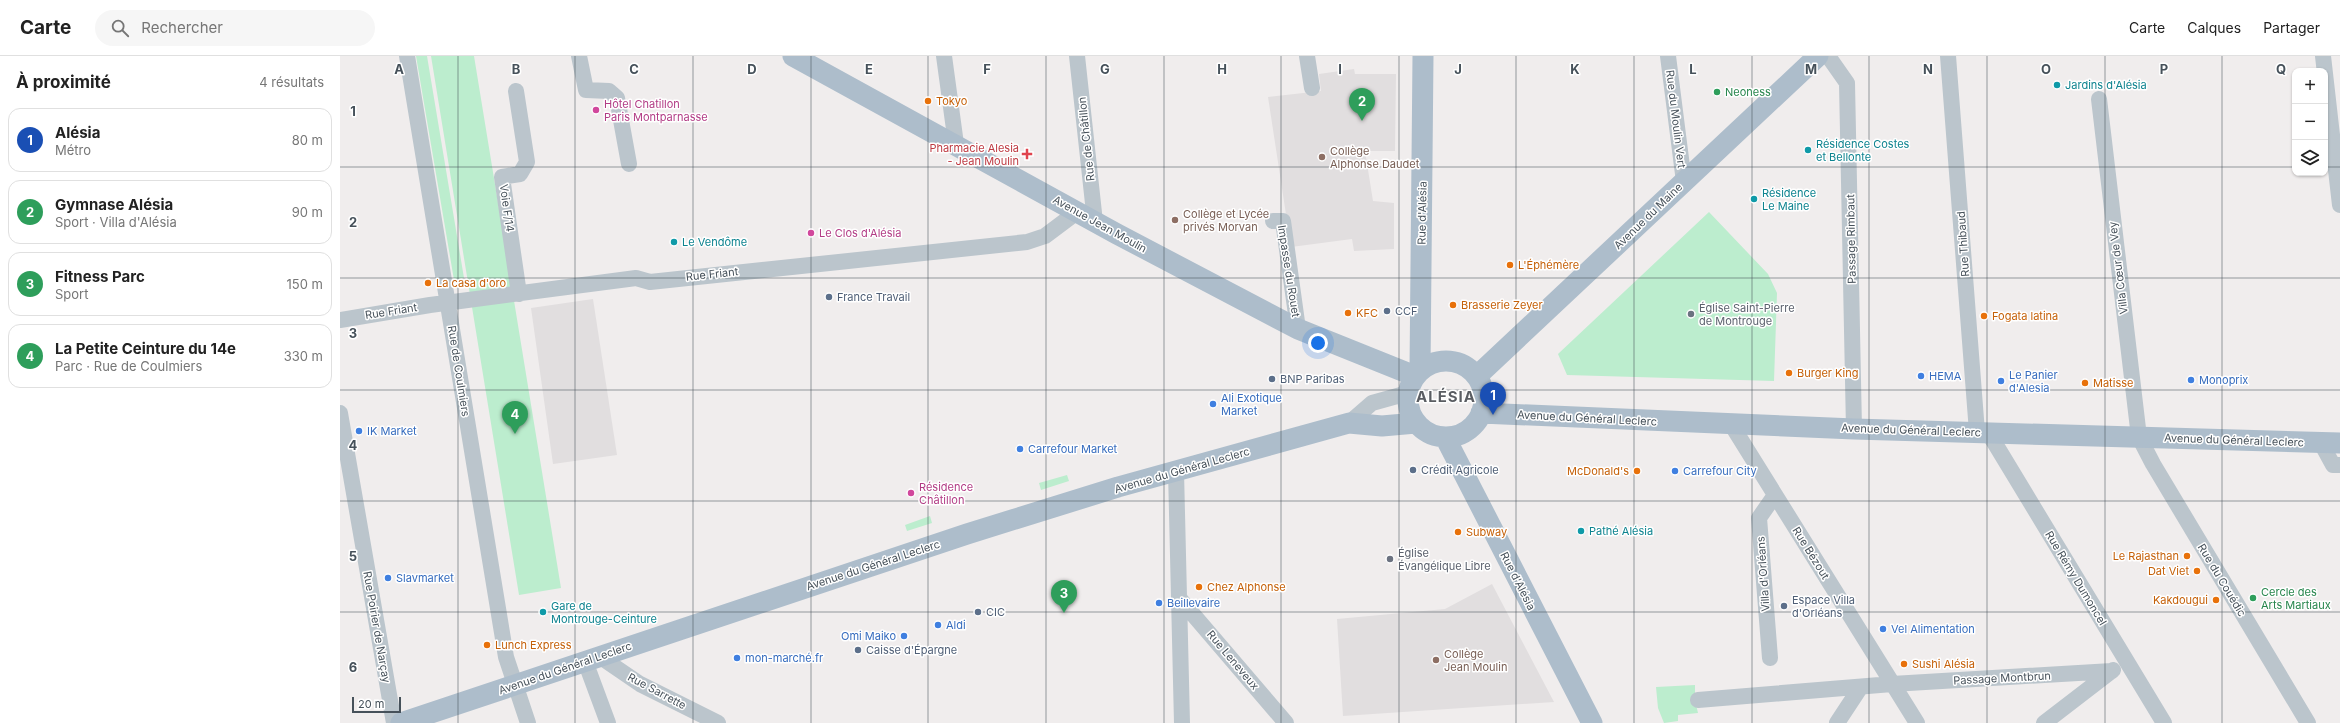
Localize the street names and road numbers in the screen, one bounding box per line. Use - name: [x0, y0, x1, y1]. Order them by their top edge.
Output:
- street label: Rue du Moulin Vert: [1663, 69, 1689, 169]
- street label: Rue de Châtillon: [1075, 96, 1097, 182]
- street label: Avenue du Maine: [1611, 180, 1685, 252]
- street label: Rue d'Alésia: [1414, 181, 1430, 245]
- street label: Voie F/14: [497, 183, 517, 233]
- street label: Avenue Jean Moulin: [1051, 192, 1149, 256]
- street label: Passage Rimbaut: [1843, 194, 1859, 284]
- street label: Rue Thibaud: [1954, 211, 1972, 277]
- street label: Villa Cœur de Vey: [2105, 221, 2131, 315]
- street label: Impasse du Rouet: [1275, 224, 1303, 318]
- street label: Rue Friant: [685, 264, 739, 284]
- street label: Rue Friant: [364, 300, 418, 322]
- street label: Rue de Coulmiers: [445, 325, 473, 418]
- street label: Avenue du Général Leclerc: [1517, 407, 1657, 429]
- street label: Avenue du Général Leclerc: [1841, 421, 1981, 439]
- street label: Avenue du Général Leclerc: [2164, 431, 2304, 449]
- street label: Avenue du Général Leclerc: [1113, 444, 1251, 496]
- street label: Rue Bézout: [1789, 524, 1833, 582]
- street label: Rue Rémy Dumoncel: [2042, 528, 2110, 628]
- street label: Villa d'Orléans: [1753, 536, 1773, 612]
- street label: Avenue du Général Leclerc: [804, 537, 942, 593]
- street label: Rue du Couédic: [2195, 541, 2249, 619]
- street label: Rue d'Alésia: [1497, 549, 1539, 613]
- street label: Rue Poirier de Narçay: [360, 570, 394, 684]
- street label: Rue Leneveux: [1204, 627, 1262, 693]
- street label: Avenue du Général Leclerc: [497, 639, 633, 697]
- street label: Passage Montbrun: [1953, 668, 2051, 688]
- street label: Rue Sarrette: [625, 670, 689, 712]

